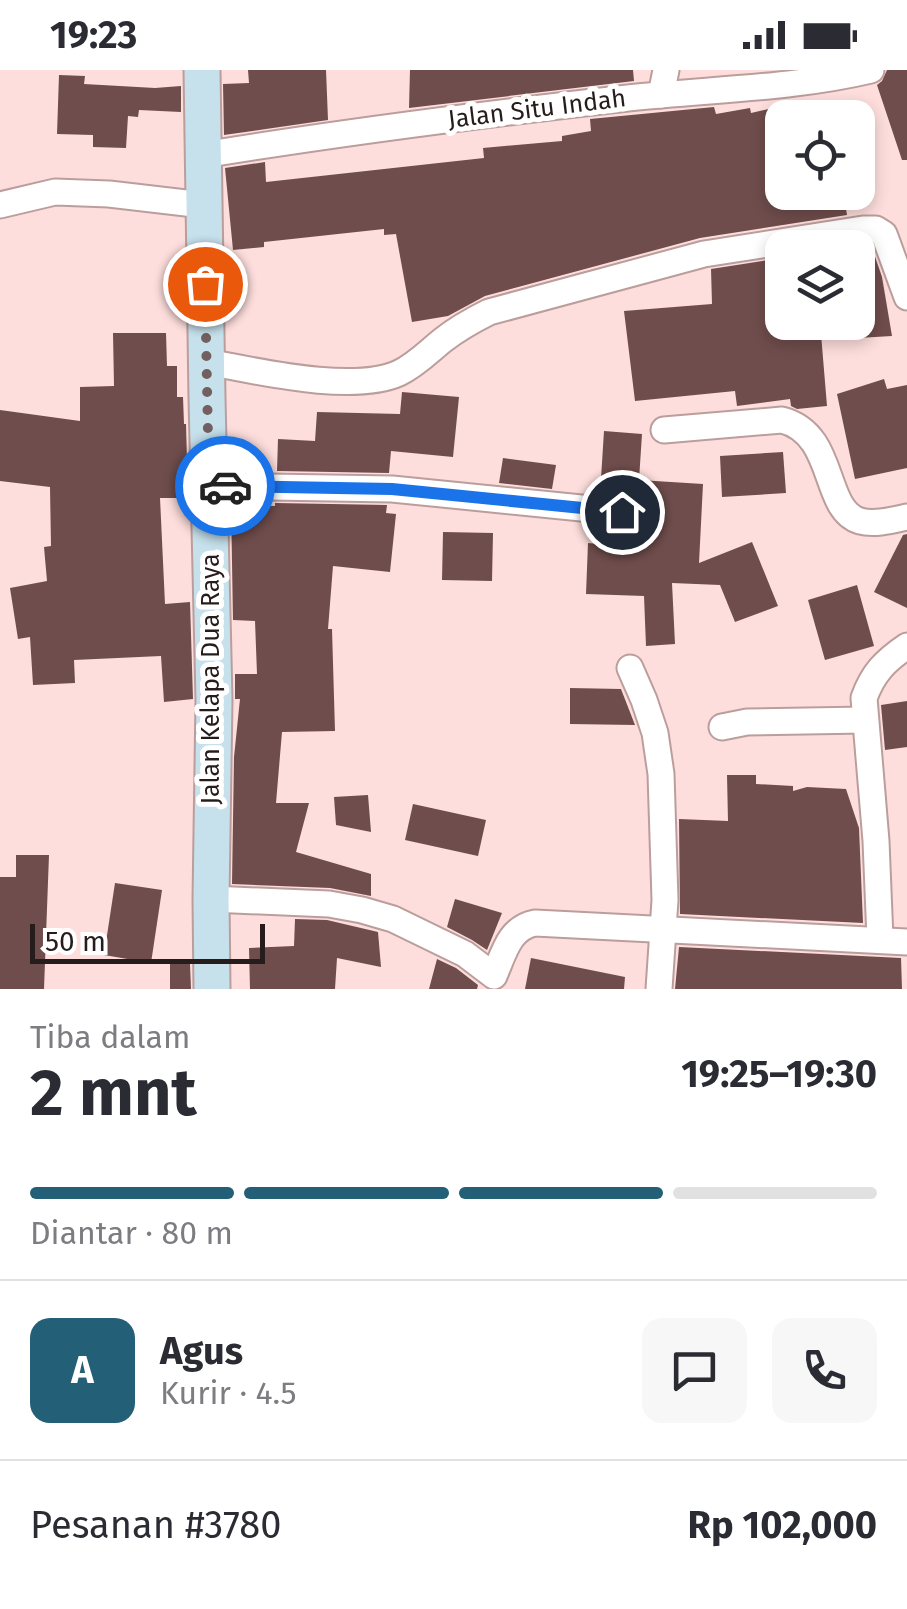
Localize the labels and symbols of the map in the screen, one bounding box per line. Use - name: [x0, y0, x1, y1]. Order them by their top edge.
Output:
- street label: Jalan Situ Indah: [446, 83, 628, 135]
- pin: [163, 242, 248, 327]
- courier: [175, 436, 275, 536]
- pin: [580, 470, 665, 555]
- street label: Jalan Kelapa Dua Raya: [196, 553, 226, 805]
- scale bar: [30, 919, 265, 964]

